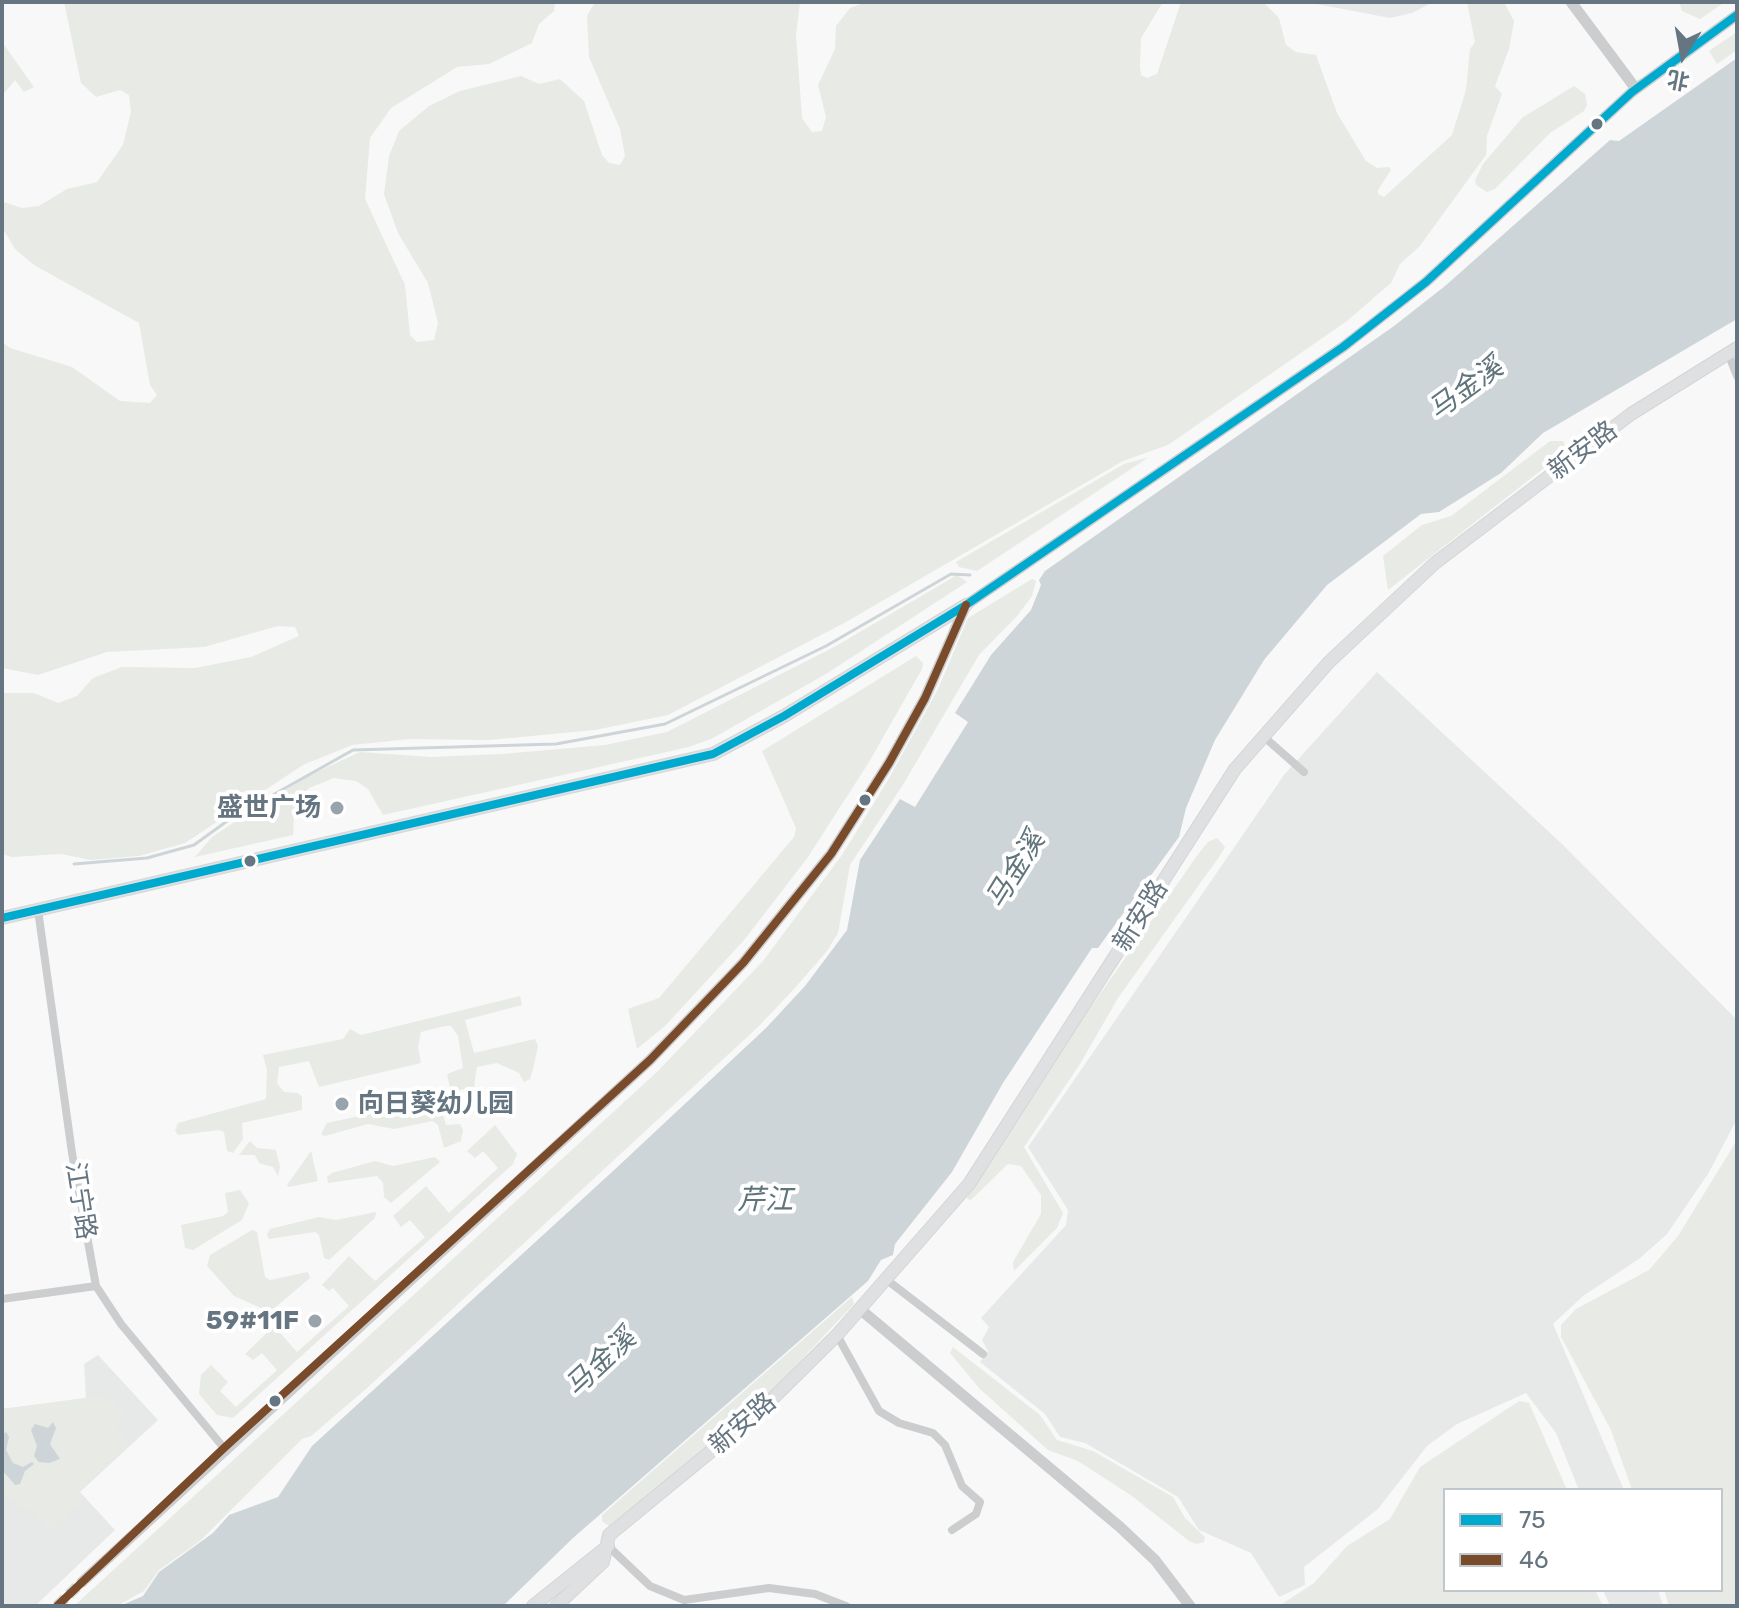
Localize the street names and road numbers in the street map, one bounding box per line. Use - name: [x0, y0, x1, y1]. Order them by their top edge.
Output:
- street label: 新安路: [1542, 415, 1624, 487]
- street label: 新安路: [1107, 875, 1175, 957]
- street label: 江宁路: [58, 1160, 102, 1242]
- street label: 新安路: [703, 1387, 783, 1461]

